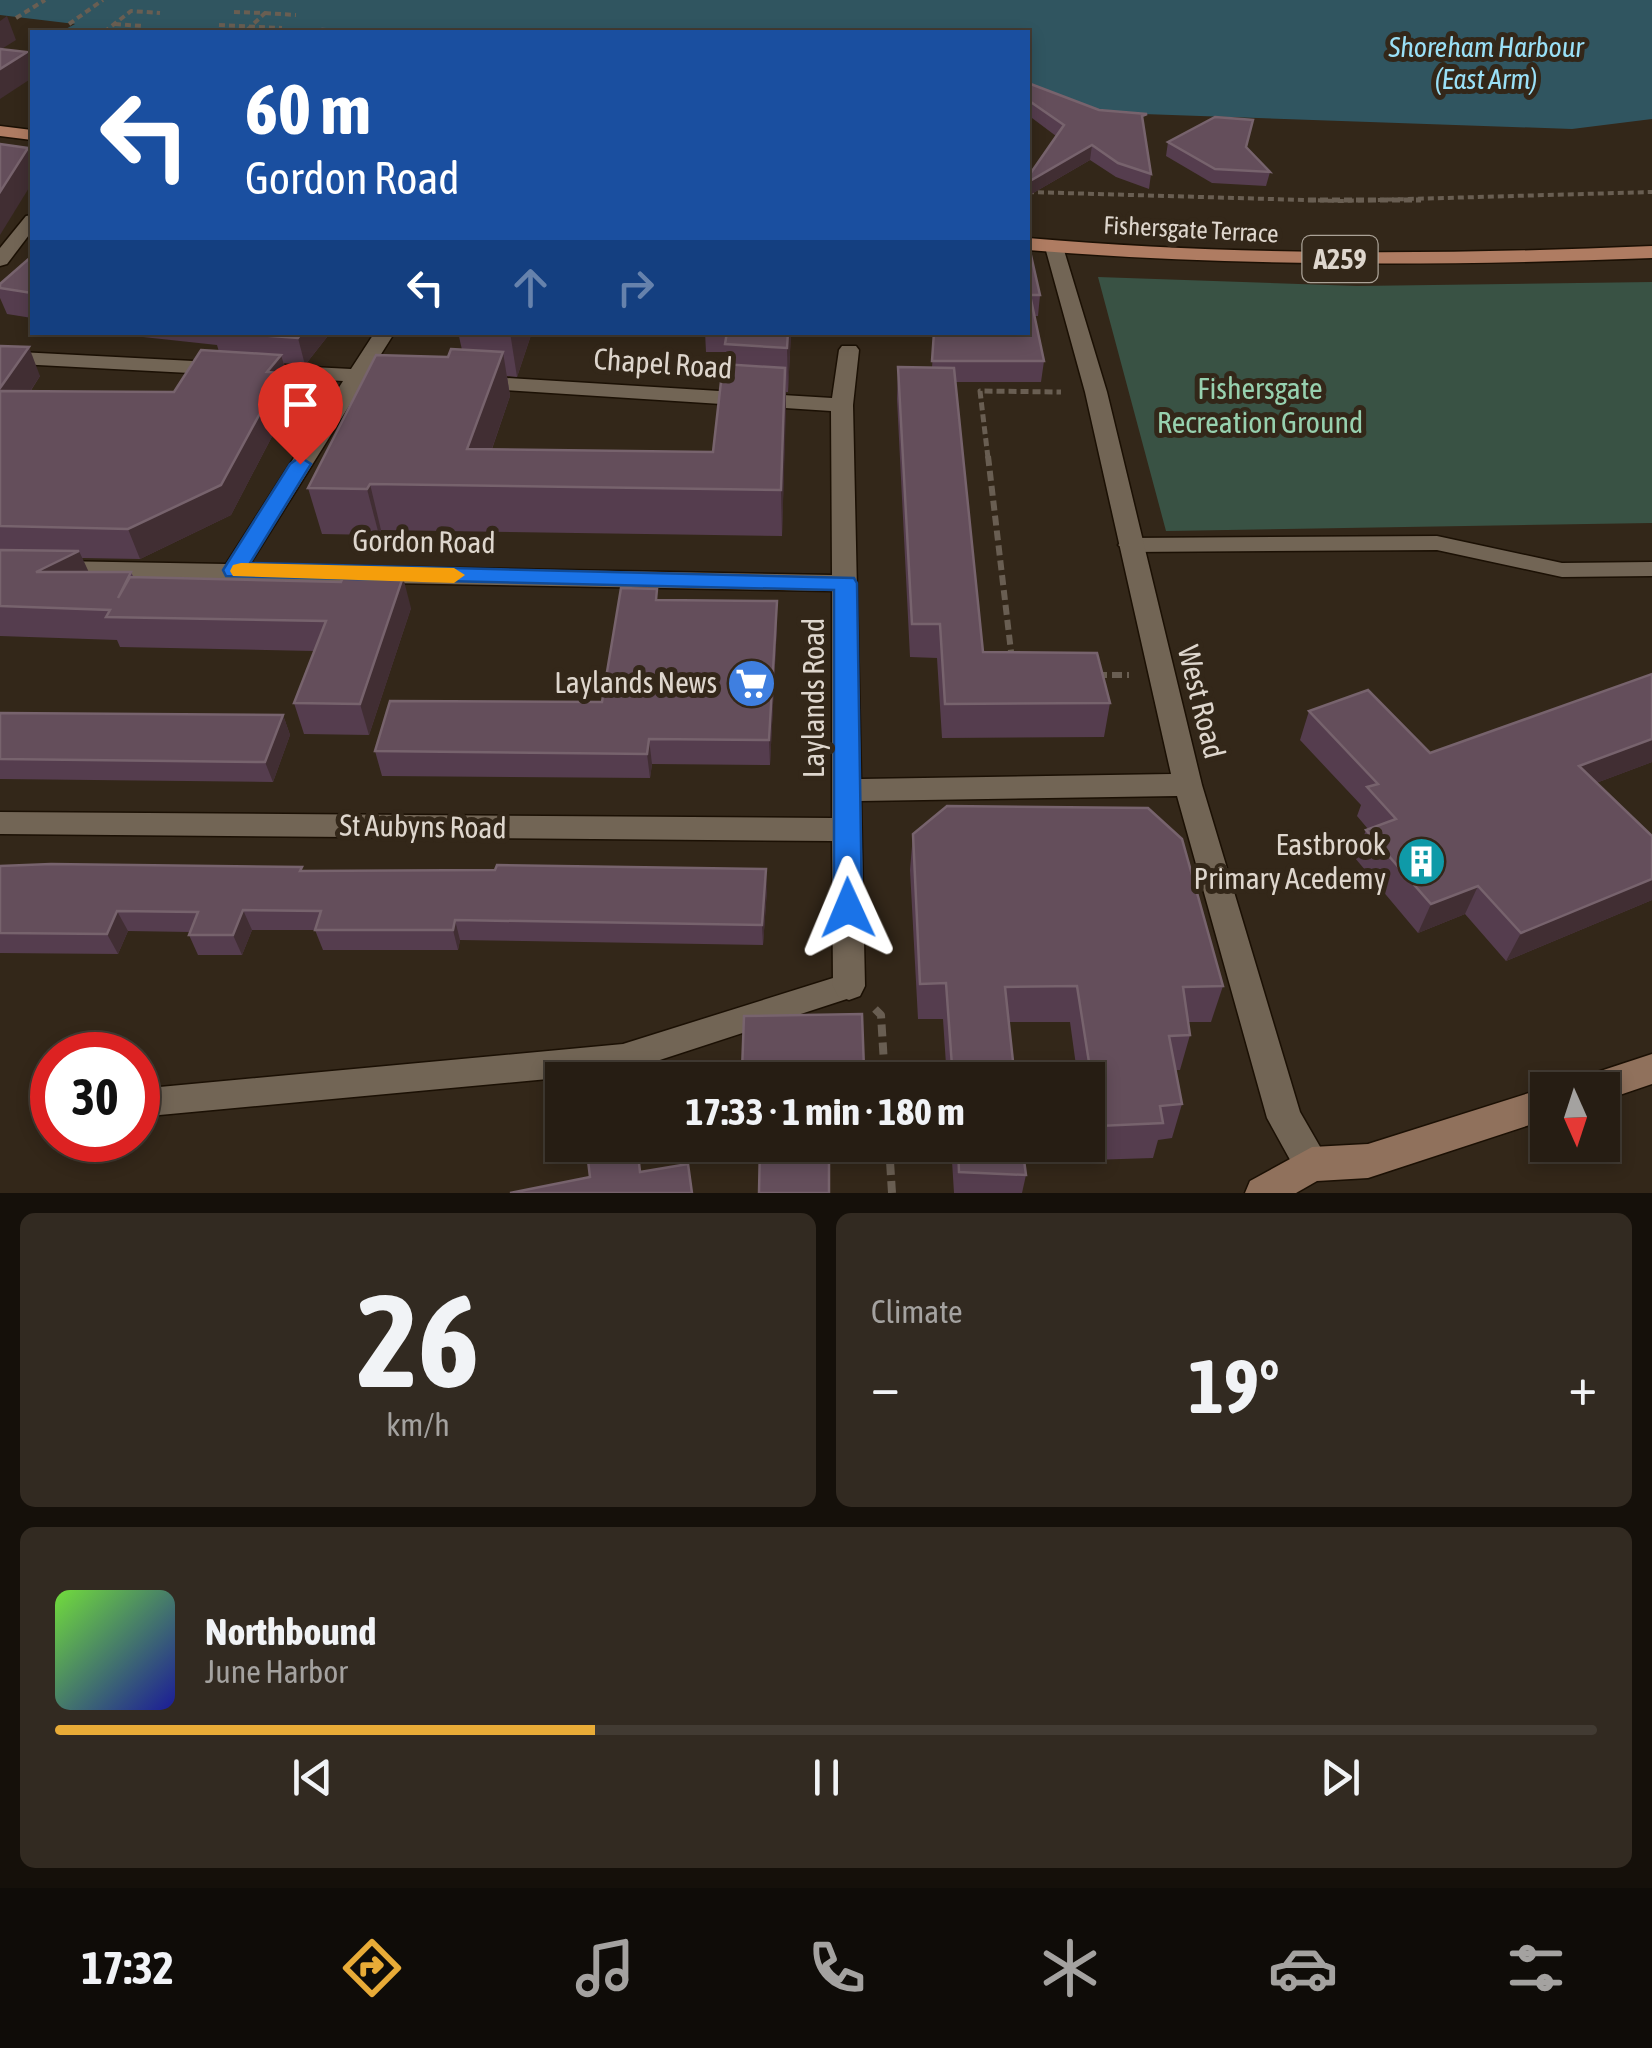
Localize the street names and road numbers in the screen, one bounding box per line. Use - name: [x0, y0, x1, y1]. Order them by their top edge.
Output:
- street label: Fishersgate Terrace: [1103, 210, 1279, 248]
- road number: A259: [1302, 236, 1378, 282]
- street label: Chapel Road: [592, 341, 734, 385]
- street label: Gordon Road: [352, 523, 496, 559]
- street label: Laylands Road: [796, 618, 830, 778]
- street label: West Road: [1172, 642, 1232, 762]
- street label: St Aubyns Road: [339, 808, 507, 844]

